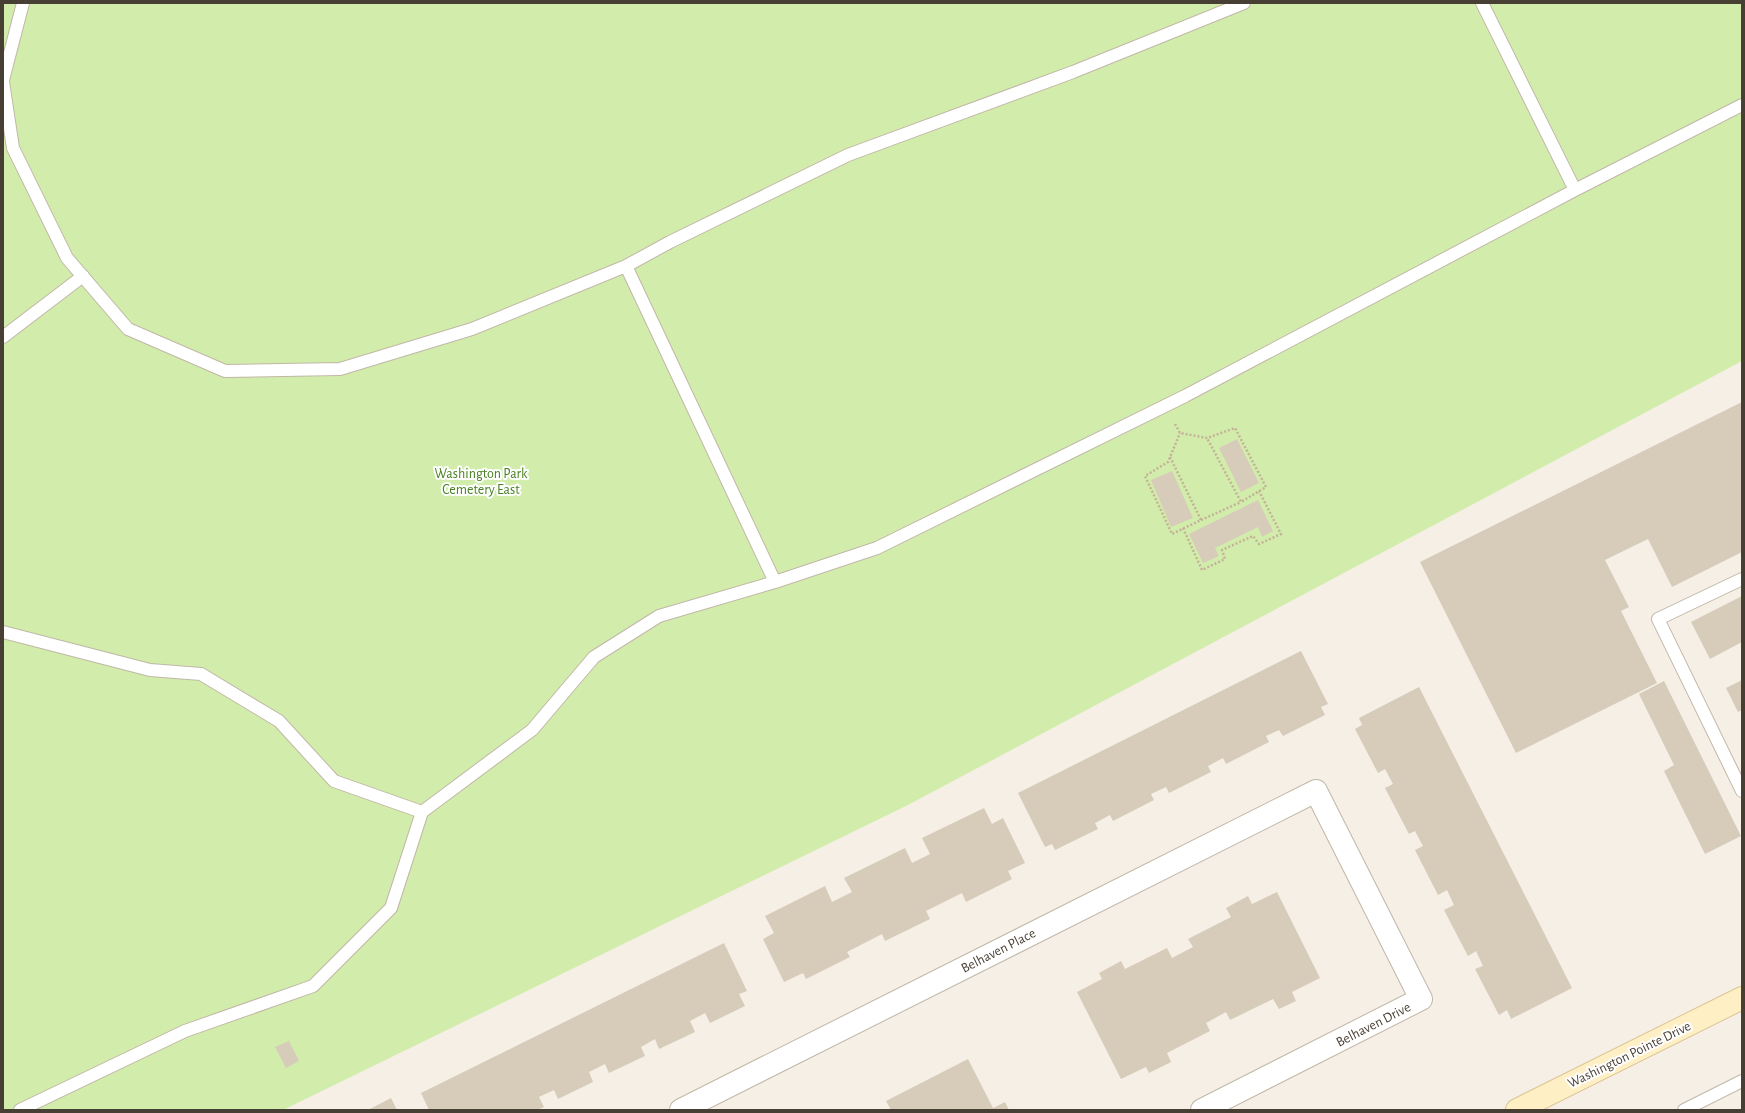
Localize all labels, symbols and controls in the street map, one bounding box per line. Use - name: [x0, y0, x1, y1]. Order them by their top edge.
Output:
- park label: Washington Park Cemetery East: [435, 467, 528, 497]
- street label: Belhaven Place: [959, 926, 1038, 976]
- street label: Belhaven Drive: [1334, 1000, 1413, 1050]
- street label: Washington Pointe Drive: [1566, 1019, 1693, 1091]

